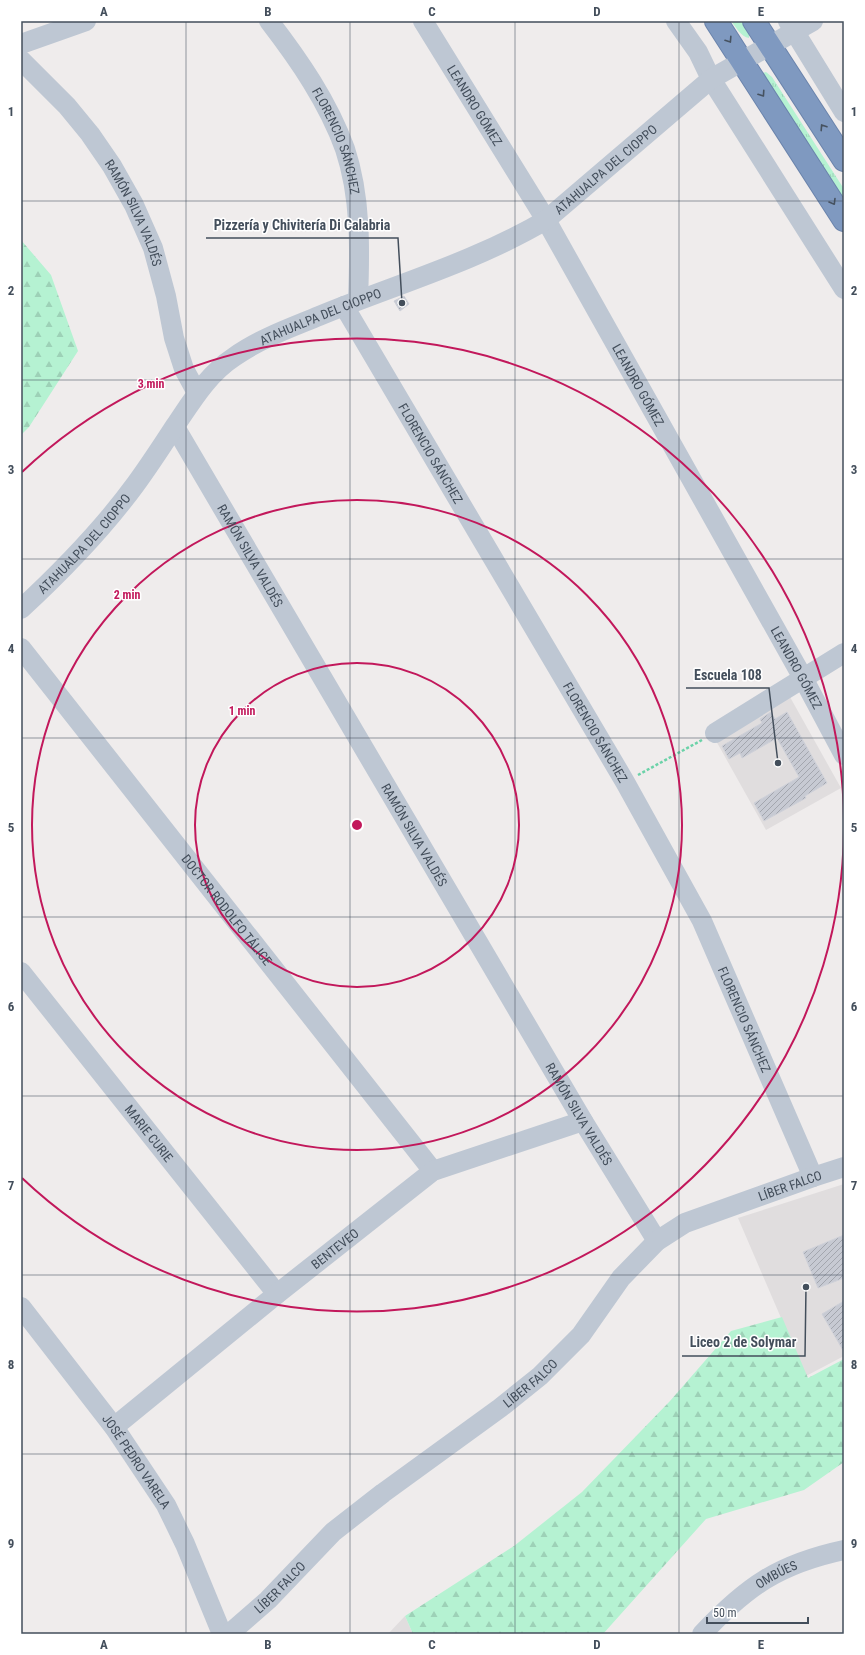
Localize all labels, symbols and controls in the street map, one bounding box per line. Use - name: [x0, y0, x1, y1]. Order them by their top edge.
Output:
- text: A: [100, 4, 108, 19]
- text: B: [264, 4, 272, 19]
- text: C: [428, 4, 436, 19]
- text: D: [593, 4, 601, 19]
- text: E: [758, 4, 765, 19]
- one-way arrow: [724, 36, 732, 43]
- street label: LEANDRO GÓMEZ: [444, 62, 505, 149]
- street label: FLORENCIO SÁNCHEZ: [309, 85, 362, 196]
- one-way arrow: [757, 90, 764, 97]
- text: 1: [8, 104, 14, 119]
- text: 1: [851, 104, 857, 119]
- street label: ATAHUALPA DEL CIOPPO: [552, 121, 660, 217]
- one-way arrow: [820, 124, 828, 131]
- street label: RAMÓN SILVA VALDÉS: [102, 157, 165, 268]
- one-way arrow: [828, 198, 836, 205]
- callout: Pizzería y Chivitería Di Calabria: [206, 212, 398, 238]
- text: Pizzería y Chivitería Di Calabria: [214, 217, 391, 233]
- text: 2: [8, 283, 15, 298]
- text: 2: [851, 283, 858, 298]
- street label: ATAHUALPA DEL CIOPPO: [257, 286, 384, 348]
- street label: LEANDRO GÓMEZ: [609, 341, 667, 429]
- text: 3 min: [138, 377, 164, 391]
- street label: FLORENCIO SÁNCHEZ: [395, 401, 466, 506]
- text: 3: [8, 462, 14, 477]
- text: 3: [851, 462, 857, 477]
- street label: ATAHUALPA DEL CIOPPO: [35, 491, 134, 597]
- street label: RAMÓN SILVA VALDÉS: [214, 502, 286, 610]
- text: 2 min: [114, 588, 140, 602]
- street label: LEANDRO GÓMEZ: [768, 624, 825, 712]
- text: 4: [8, 641, 15, 656]
- text: 4: [851, 641, 858, 656]
- callout: Escuela 108: [686, 662, 769, 688]
- text: Escuela 108: [694, 667, 762, 683]
- street label: FLORENCIO SÁNCHEZ: [560, 680, 631, 785]
- text: 1 min: [229, 704, 255, 718]
- street label: RAMÓN SILVA VALDÉS: [378, 781, 450, 889]
- centre of rings: [350, 818, 364, 832]
- text: 5: [8, 820, 15, 835]
- text: 5: [851, 820, 858, 835]
- street label: DOCTOR RODOLFO TÁLICE: [178, 852, 275, 968]
- street label: FLORENCIO SÁNCHEZ: [715, 965, 774, 1075]
- text: 6: [8, 999, 15, 1014]
- text: 6: [851, 999, 858, 1014]
- street label: RAMÓN SILVA VALDÉS: [542, 1060, 615, 1168]
- street label: MARIE CURIE: [122, 1102, 176, 1165]
- street label: LÍBER FALCO: [756, 1168, 824, 1204]
- text: 7: [8, 1178, 15, 1193]
- text: 7: [851, 1178, 858, 1193]
- street label: BENTEVEO: [308, 1225, 362, 1272]
- callout: Liceo 2 de Solymar: [682, 1330, 805, 1356]
- text: Liceo 2 de Solymar: [690, 1334, 797, 1350]
- street label: LÍBER FALCO: [500, 1356, 561, 1411]
- text: 8: [8, 1357, 14, 1372]
- text: 8: [851, 1357, 857, 1372]
- street label: JOSÉ PEDRO VARELA: [99, 1412, 174, 1512]
- text: 9: [8, 1536, 14, 1551]
- text: 9: [851, 1536, 857, 1551]
- street label: OMBÚES: [753, 1557, 800, 1592]
- street label: LÍBER FALCO: [251, 1558, 309, 1617]
- scale bar: [707, 1599, 808, 1625]
- text: 50 m: [713, 1606, 737, 1620]
- text: A: [100, 1637, 108, 1652]
- text: B: [264, 1637, 272, 1652]
- text: C: [428, 1637, 436, 1652]
- text: D: [593, 1637, 601, 1652]
- text: E: [758, 1637, 765, 1652]

